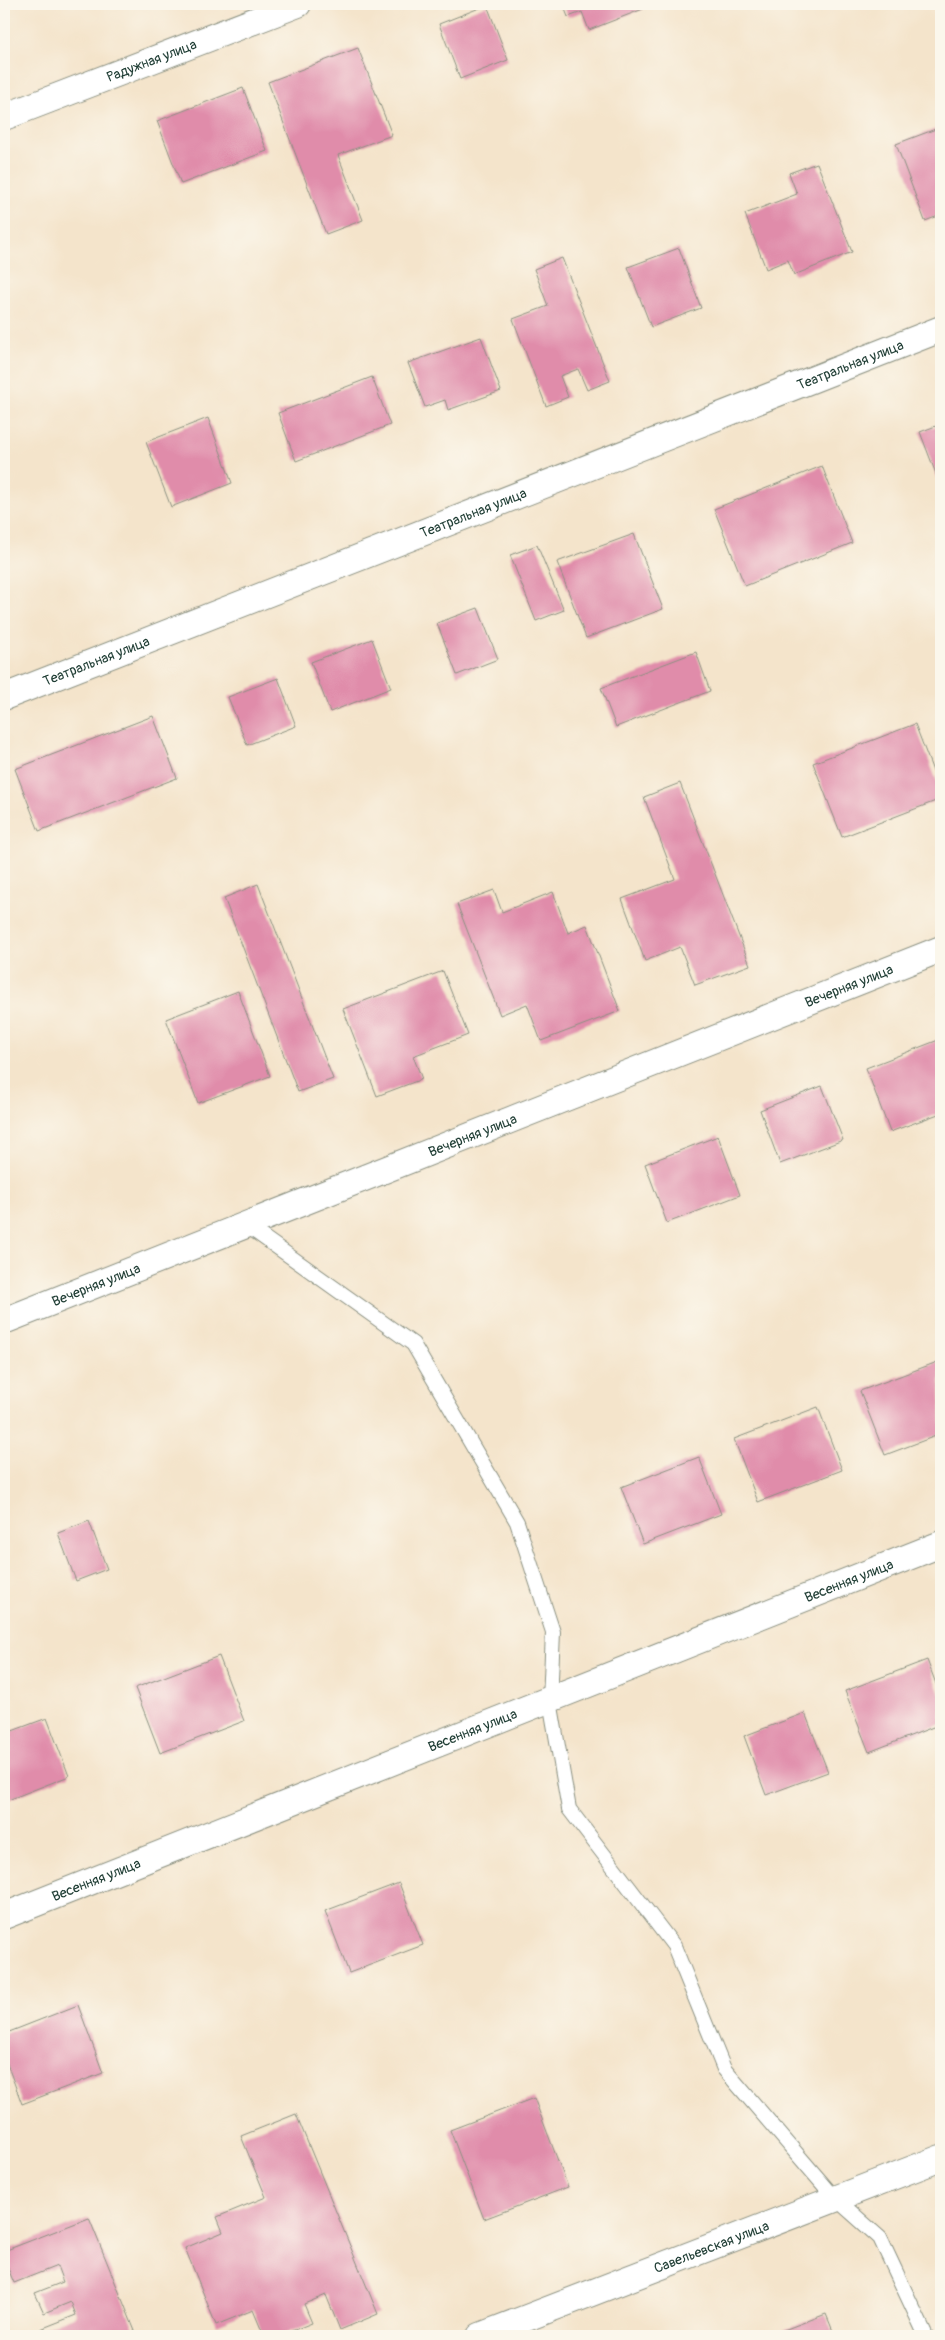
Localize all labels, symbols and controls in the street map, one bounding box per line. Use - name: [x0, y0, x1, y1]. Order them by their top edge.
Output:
- street label: Радужная улица: [104, 36, 199, 86]
- street label: Театральная улица: [794, 337, 906, 394]
- street label: Театральная улица: [418, 485, 529, 542]
- street label: Театральная улица: [41, 633, 152, 690]
- street label: Вечерняя улица: [802, 961, 896, 1011]
- street label: Вечерняя улица: [426, 1110, 519, 1161]
- street label: Вечерняя улица: [50, 1260, 143, 1310]
- street label: Весенняя улица: [802, 1556, 896, 1606]
- street label: Весенняя улица: [426, 1705, 519, 1756]
- street label: Весенняя улица: [49, 1855, 143, 1905]
- street label: Савельевская улица: [652, 2217, 771, 2277]

